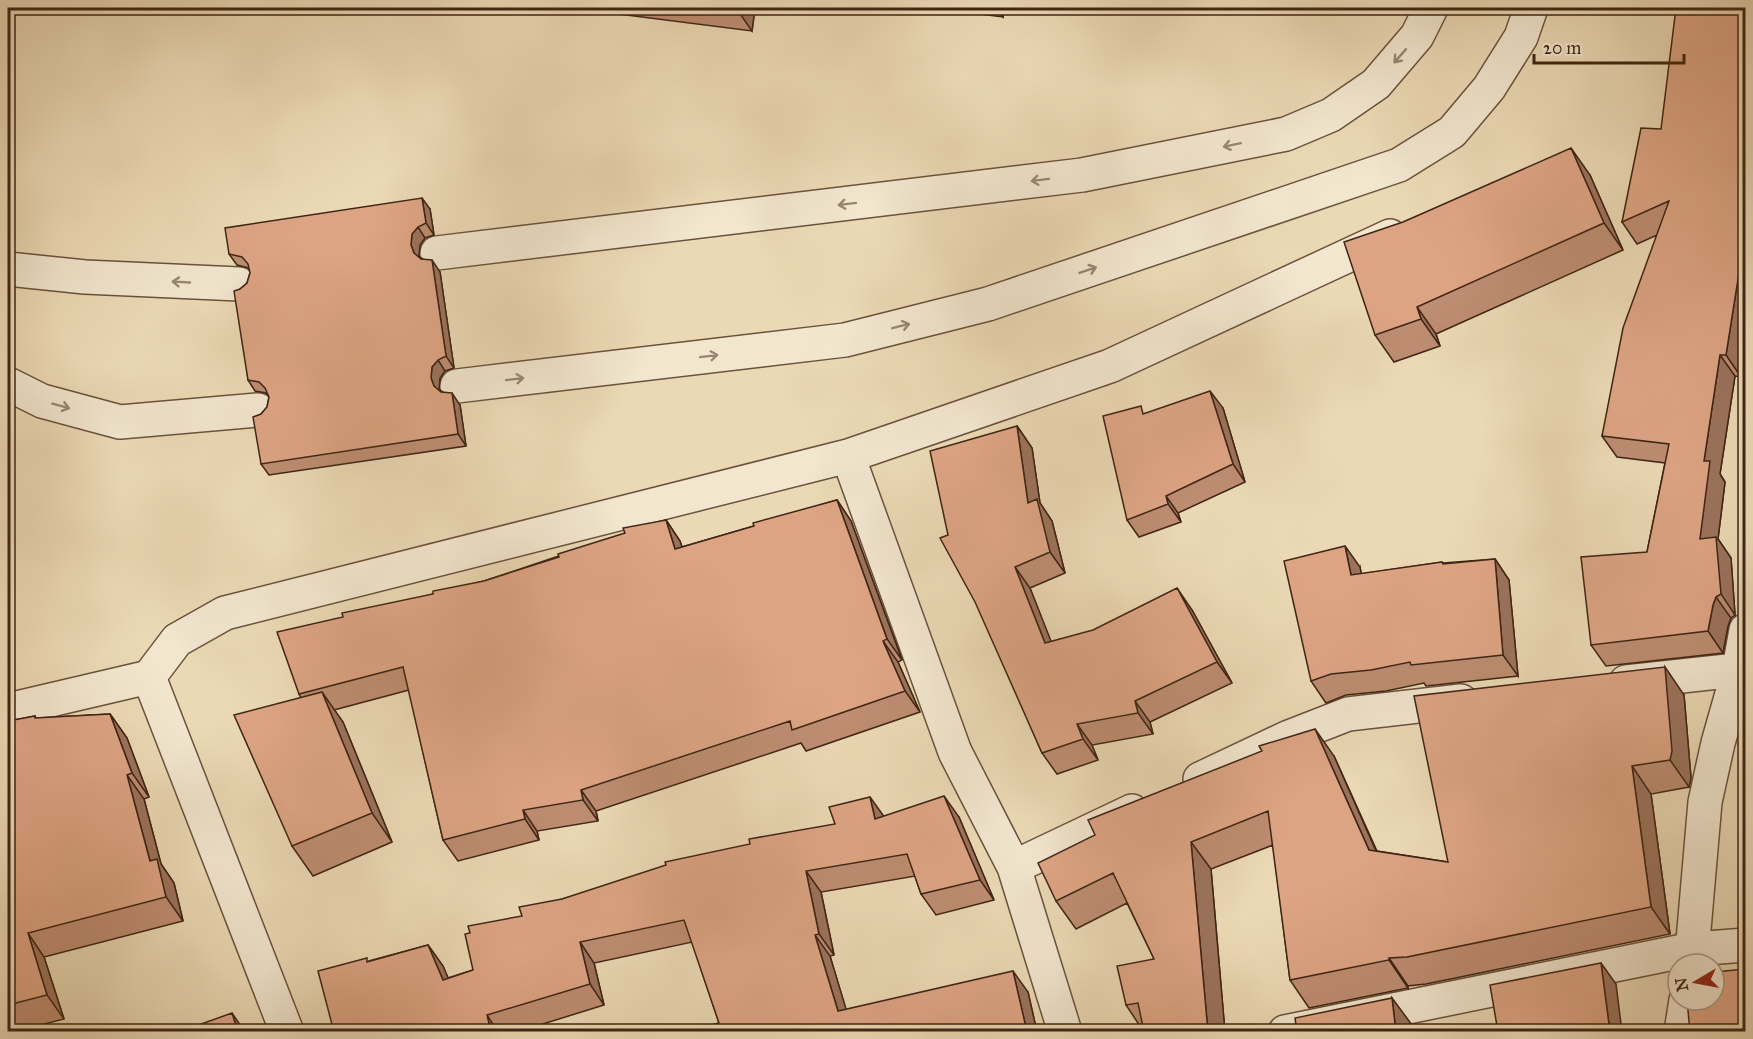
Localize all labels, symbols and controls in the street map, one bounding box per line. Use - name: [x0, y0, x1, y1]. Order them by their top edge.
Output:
- scale bar: [1534, 27, 1684, 65]
- text: 20 m: [1543, 37, 1581, 59]
- one-way arrow: [1393, 48, 1406, 64]
- one-way arrow: [1222, 139, 1241, 151]
- one-way arrow: [1031, 175, 1051, 186]
- one-way arrow: [837, 198, 857, 209]
- one-way arrow: [1078, 264, 1097, 275]
- one-way arrow: [171, 276, 191, 287]
- one-way arrow: [891, 319, 910, 331]
- one-way arrow: [698, 350, 718, 361]
- one-way arrow: [504, 373, 524, 384]
- one-way arrow: [52, 401, 71, 412]
- north arrow: [1666, 952, 1726, 1012]
- text: N: [1671, 976, 1692, 993]

